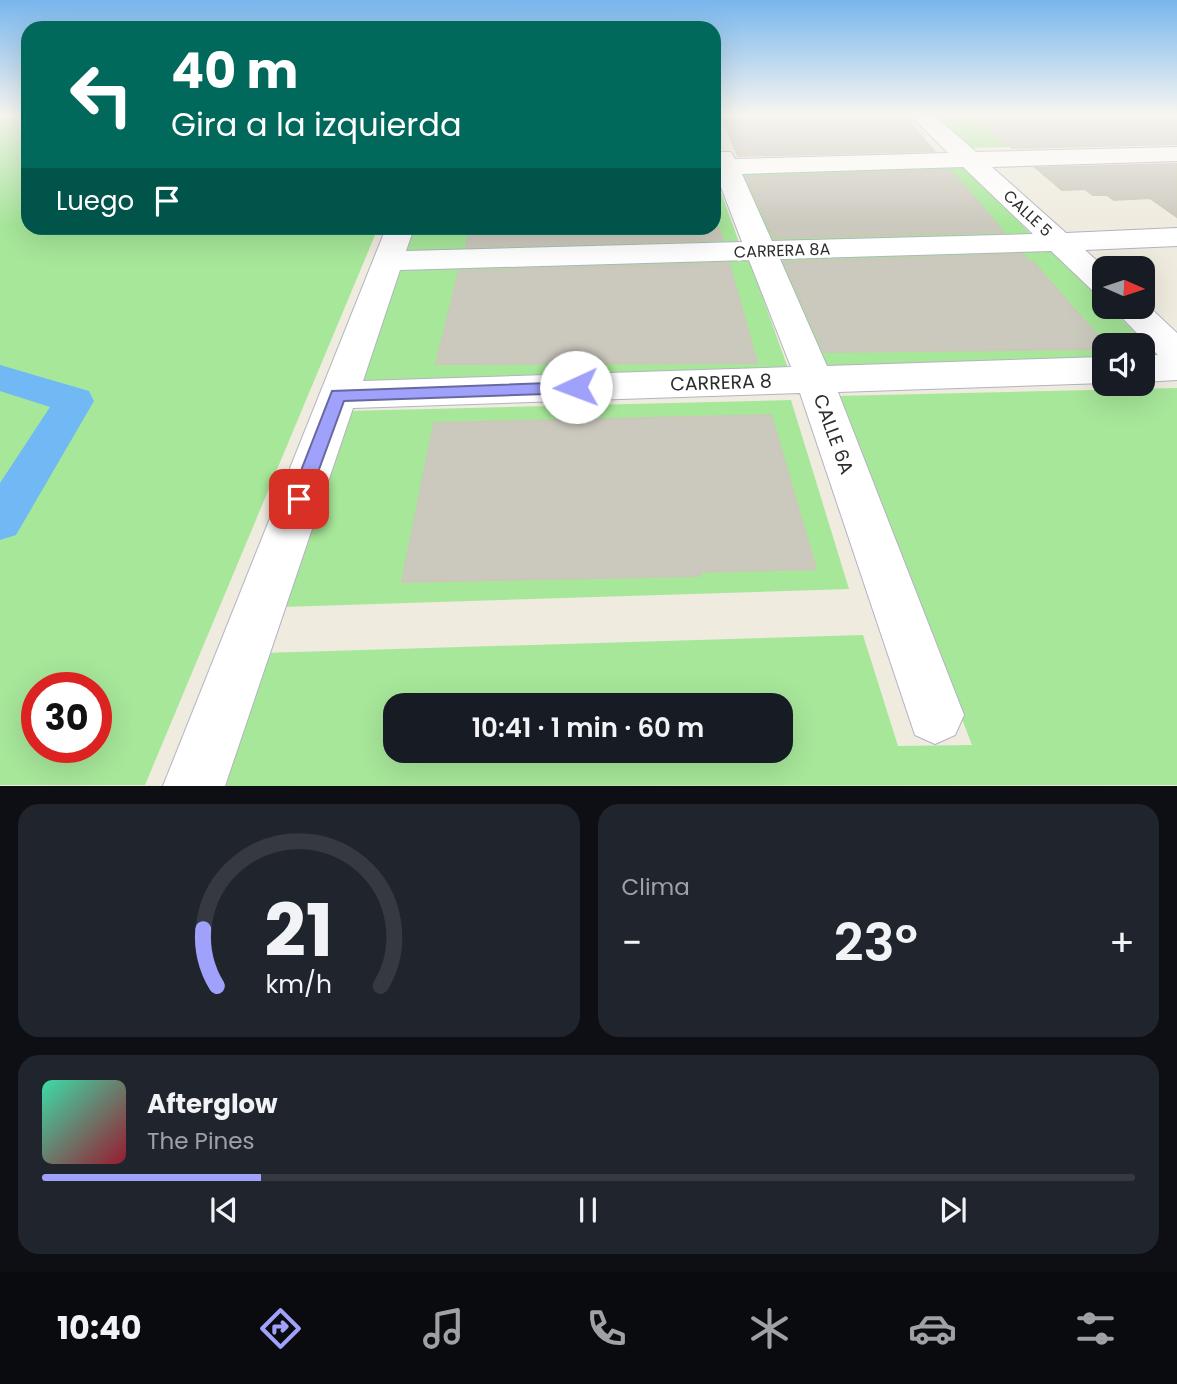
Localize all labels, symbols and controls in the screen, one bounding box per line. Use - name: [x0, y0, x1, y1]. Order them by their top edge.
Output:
- text: 40 m: [171, 37, 298, 105]
- icon: left: [56, 49, 147, 140]
- text: Gira a la izquierda: [171, 102, 462, 147]
- icon: arrive: [148, 182, 186, 220]
- text: Luego: [56, 183, 134, 219]
- street label: CALLE 5: [998, 185, 1057, 242]
- street label: CARRERA 8A: [733, 237, 831, 264]
- north arrow: [1092, 256, 1155, 318]
- map controls: [1092, 256, 1155, 396]
- button: sound: [1092, 333, 1155, 396]
- position arrow: [539, 350, 613, 424]
- street label: CARRERA 8: [670, 367, 772, 398]
- street label: CALLE 6A: [807, 390, 861, 478]
- pin: [269, 469, 329, 529]
- icon: arrive: [280, 480, 318, 518]
- speed limit sign: 30: [21, 672, 112, 763]
- text: 10:41 · 1 min · 60 m: [472, 710, 704, 746]
- text: Clima: [622, 871, 690, 903]
- text: 21: [264, 881, 333, 982]
- text: 23°: [834, 906, 918, 979]
- text: −: [622, 916, 642, 969]
- text: +: [1109, 916, 1135, 969]
- text: km/h: [265, 967, 332, 1002]
- text: Afterglow: [147, 1086, 278, 1122]
- text: The Pines: [147, 1125, 255, 1157]
- icon: previous: [205, 1191, 243, 1229]
- icon: pause: [569, 1191, 607, 1229]
- icon: next: [934, 1191, 972, 1229]
- icon: directions: [256, 1304, 305, 1353]
- icon: music: [419, 1304, 468, 1353]
- icon: phone: [582, 1304, 631, 1353]
- icon: climate: [745, 1304, 794, 1353]
- icon: car: [908, 1304, 957, 1353]
- icon: filters: [1071, 1304, 1120, 1353]
- text: 10:40: [57, 1305, 142, 1350]

